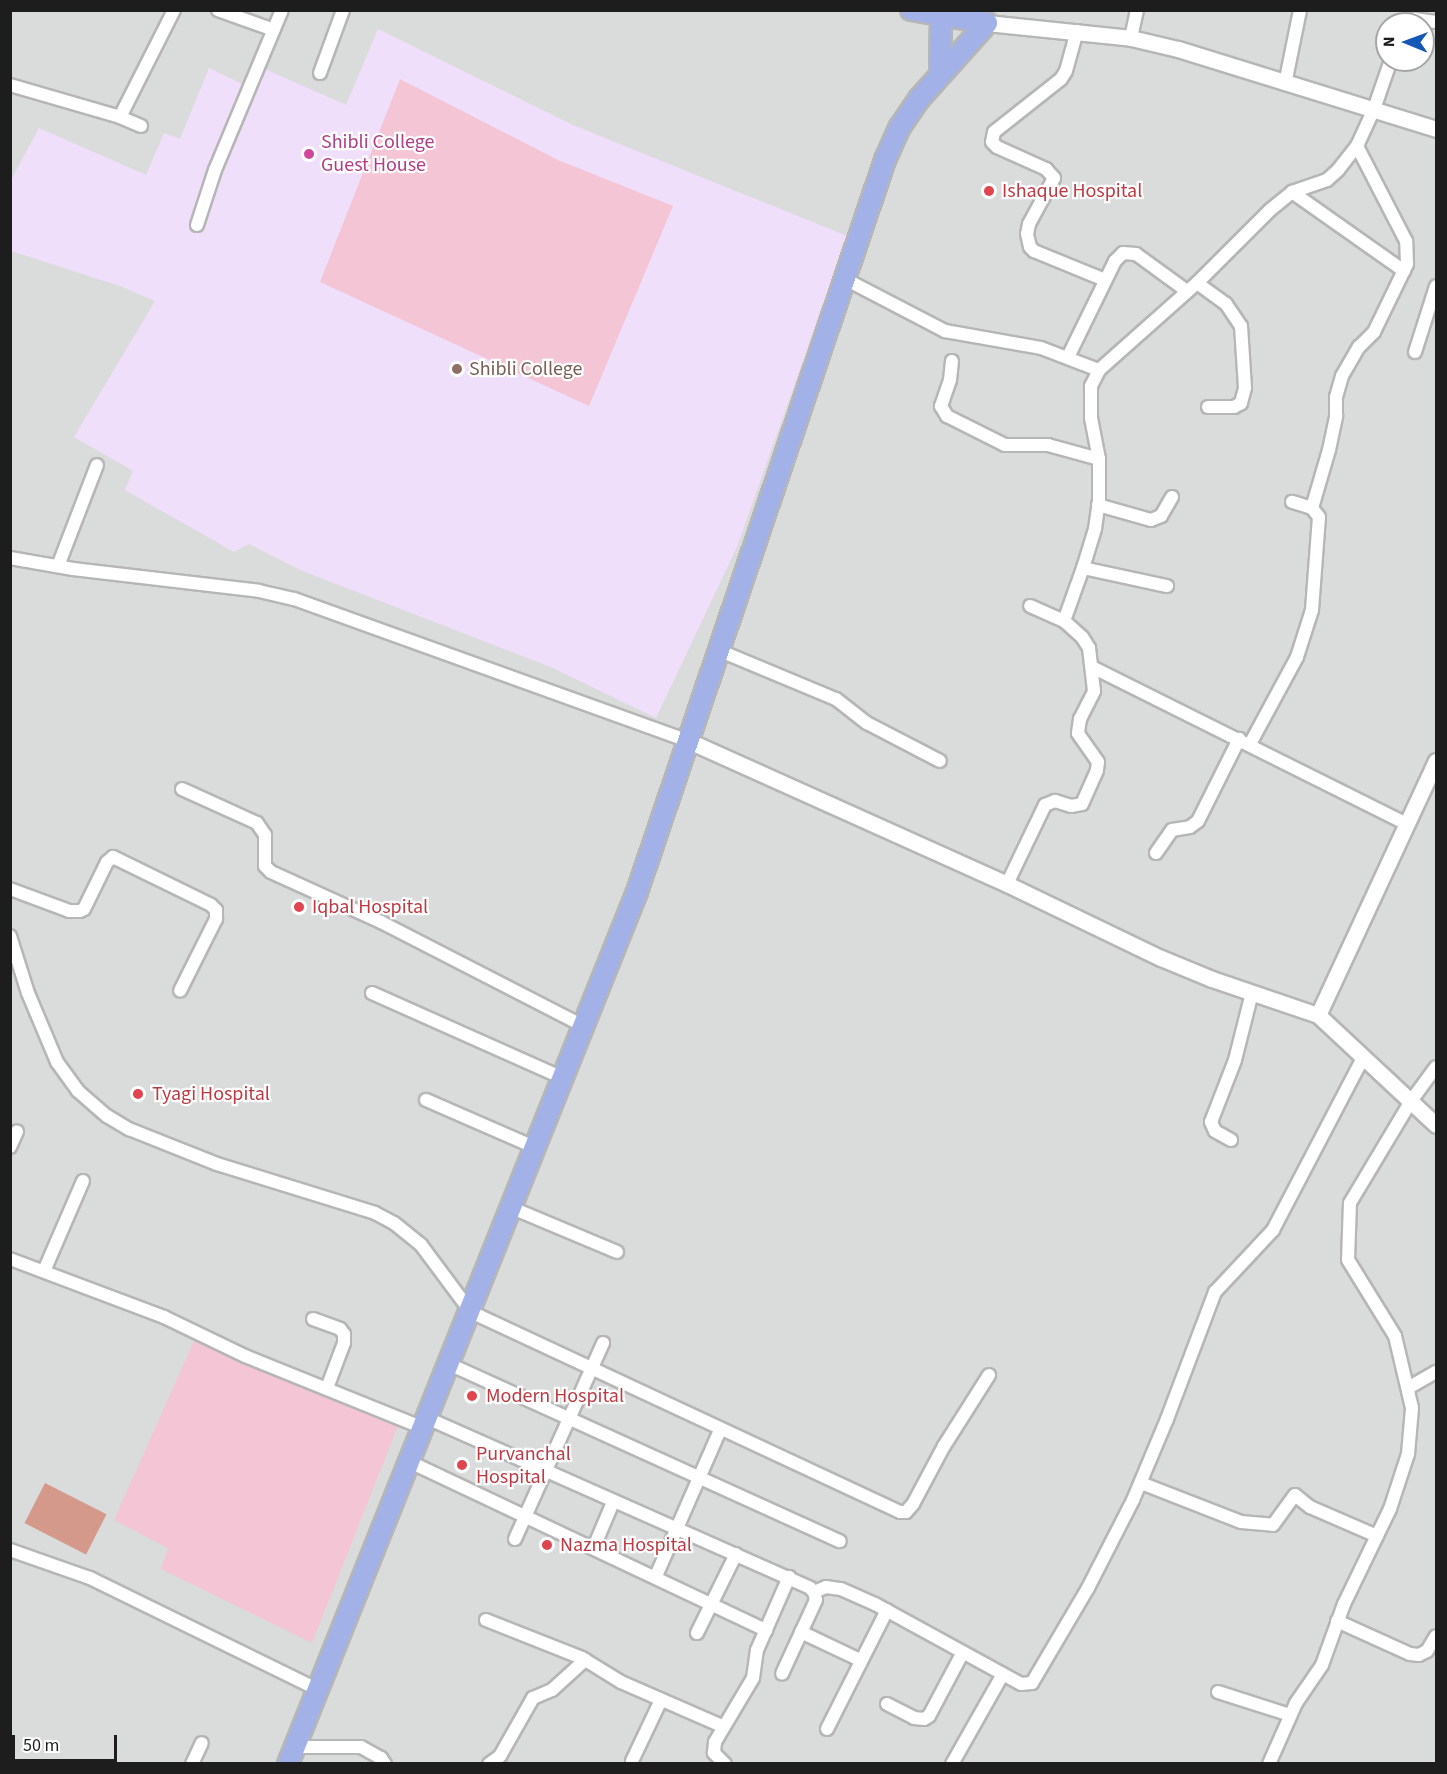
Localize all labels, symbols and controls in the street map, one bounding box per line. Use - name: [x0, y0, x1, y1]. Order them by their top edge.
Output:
- north arrow: [1375, 12, 1435, 72]
- text: N: [1378, 36, 1400, 47]
- place label: Shibli College Guest House: [321, 130, 434, 177]
- marker: Shibli College Guest House: [302, 147, 316, 161]
- place label: Ishaque Hospital: [1002, 179, 1142, 203]
- marker: Ishaque Hospital: [980, 182, 998, 200]
- place label: Shibli College: [469, 357, 582, 381]
- marker: Shibli College: [450, 362, 464, 376]
- place label: Iqbal Hospital: [312, 895, 428, 919]
- marker: Iqbal Hospital: [290, 898, 308, 916]
- place label: Tyagi Hospital: [152, 1082, 270, 1106]
- marker: Tyagi Hospital: [129, 1085, 147, 1103]
- place label: Modern Hospital: [486, 1384, 624, 1408]
- marker: Modern Hospital: [463, 1387, 481, 1405]
- place label: Purvanchal Hospital: [476, 1442, 571, 1489]
- marker: Purvanchal Hospital: [453, 1456, 471, 1474]
- place label: Nazma Hospital: [560, 1533, 692, 1557]
- marker: Nazma Hospital: [538, 1536, 556, 1554]
- scale bar: [15, 1723, 120, 1761]
- text: 50 m: [23, 1733, 59, 1758]

